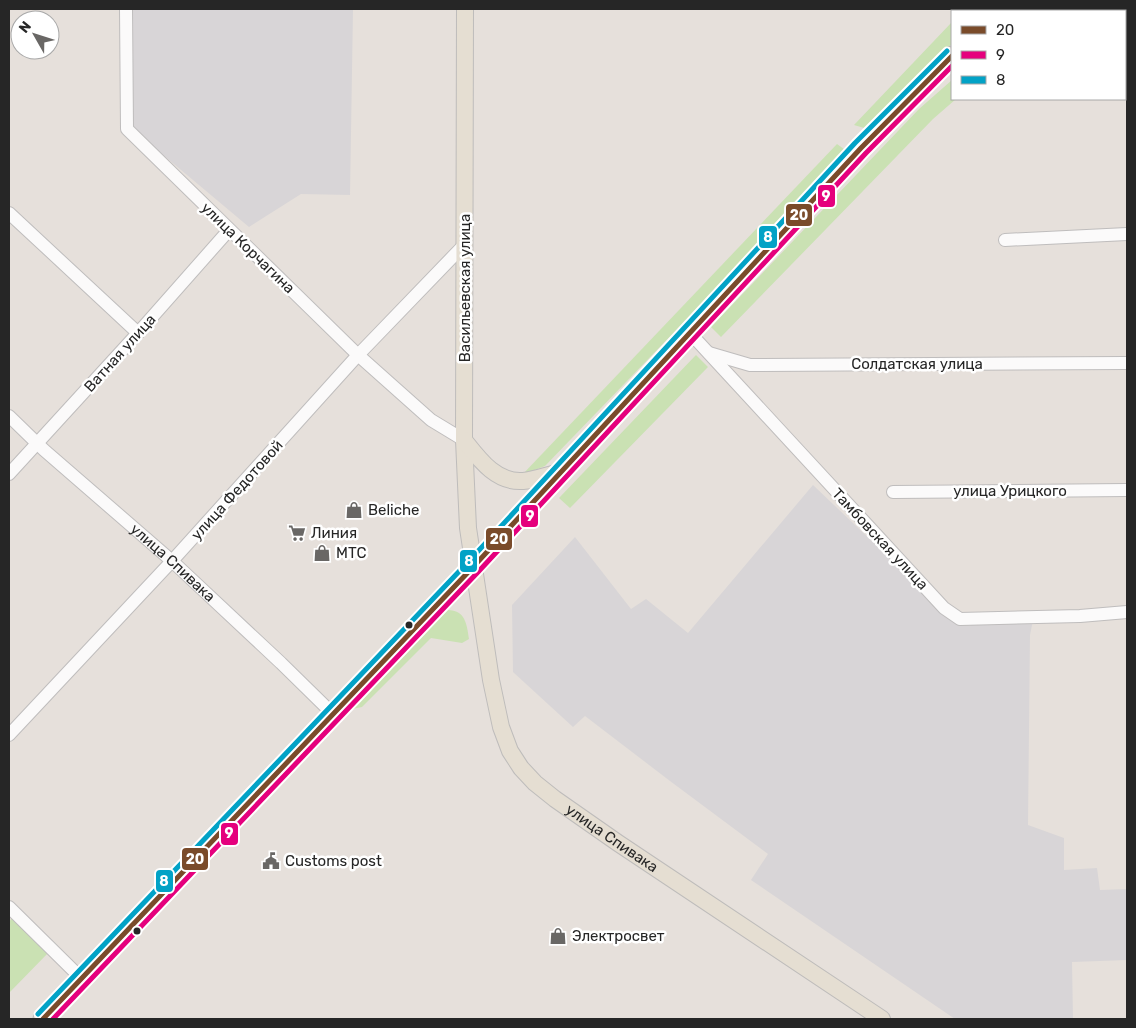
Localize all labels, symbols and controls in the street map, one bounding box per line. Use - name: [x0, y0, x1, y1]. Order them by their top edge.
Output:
- north arrow: [10, 10, 60, 60]
- legend: [951, 10, 1126, 100]
- text: N: [16, 18, 35, 36]
- text: 20: [996, 21, 1014, 39]
- text: 9: [996, 46, 1005, 64]
- text: 8: [996, 71, 1006, 89]
- line badge: 9: [817, 184, 836, 208]
- text: 9: [822, 188, 831, 205]
- street label: улица Корчагина: [197, 199, 299, 297]
- line badge: 20: [785, 203, 813, 227]
- text: 20: [790, 207, 808, 224]
- street label: Васильевская улица: [456, 214, 474, 362]
- line badge: 8: [758, 225, 778, 249]
- text: 8: [763, 229, 773, 246]
- street label: Ватная улица: [80, 310, 160, 396]
- street label: Солдатская улица: [851, 355, 983, 373]
- street label: улица Федотовой: [187, 436, 287, 544]
- street label: улица Урицкого: [953, 482, 1067, 500]
- street label: Тамбовская улица: [828, 484, 932, 594]
- shop icon: Beliche: [344, 500, 364, 520]
- place label: Beliche: [368, 501, 420, 519]
- line badge: 9: [520, 504, 539, 528]
- text: 9: [526, 508, 535, 525]
- street label: улица Спивака: [127, 520, 219, 606]
- supermarket icon: Линия: [287, 523, 307, 543]
- place label: Линия: [311, 524, 357, 542]
- line badge: 20: [485, 527, 513, 551]
- text: 20: [490, 531, 508, 548]
- shop icon: МТС: [312, 543, 332, 563]
- place label: МТС: [336, 544, 367, 562]
- line badge: 8: [459, 549, 478, 573]
- text: 8: [464, 553, 474, 570]
- unlabelled marker: [404, 620, 414, 630]
- street label: улица Спивака: [562, 800, 661, 876]
- line badge: 9: [220, 822, 239, 846]
- text: 9: [225, 825, 234, 842]
- line badge: 20: [181, 847, 209, 871]
- text: 20: [186, 851, 204, 868]
- public building icon: Customs post: [261, 851, 281, 871]
- place label: Customs post: [285, 852, 382, 870]
- line badge: 8: [155, 869, 174, 893]
- text: 8: [159, 873, 169, 890]
- unlabelled marker: [132, 926, 142, 936]
- shop icon: Электросвет: [548, 926, 568, 946]
- place label: Электросвет: [572, 927, 665, 945]

